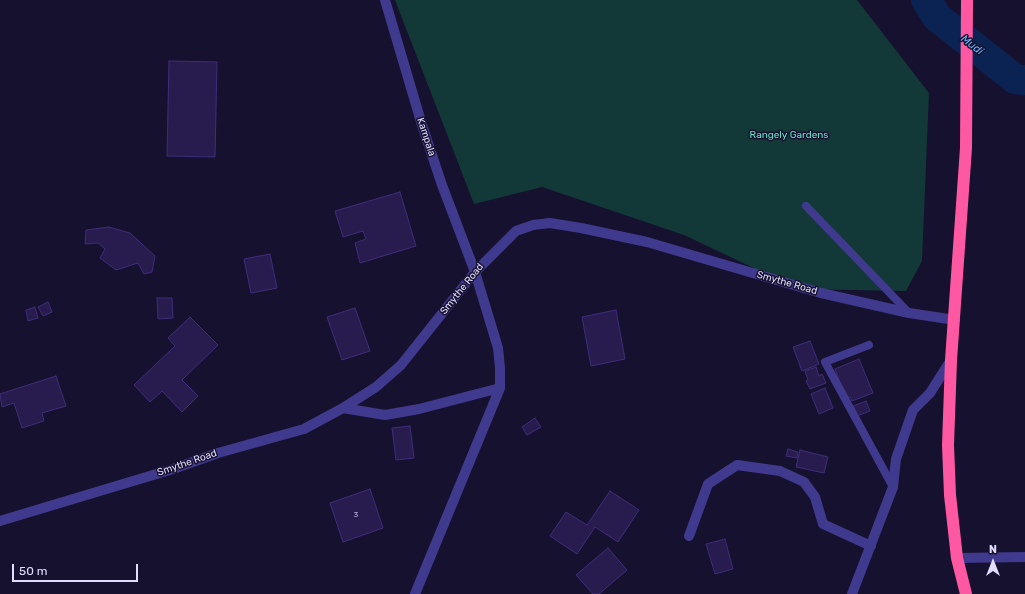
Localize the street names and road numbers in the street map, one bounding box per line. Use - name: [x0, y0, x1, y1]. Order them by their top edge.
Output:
- street label: Kampala: [414, 116, 438, 158]
- street label: Smythe Road: [438, 261, 486, 317]
- street label: Smythe Road: [755, 269, 819, 297]
- street label: Smythe Road: [156, 447, 218, 479]

